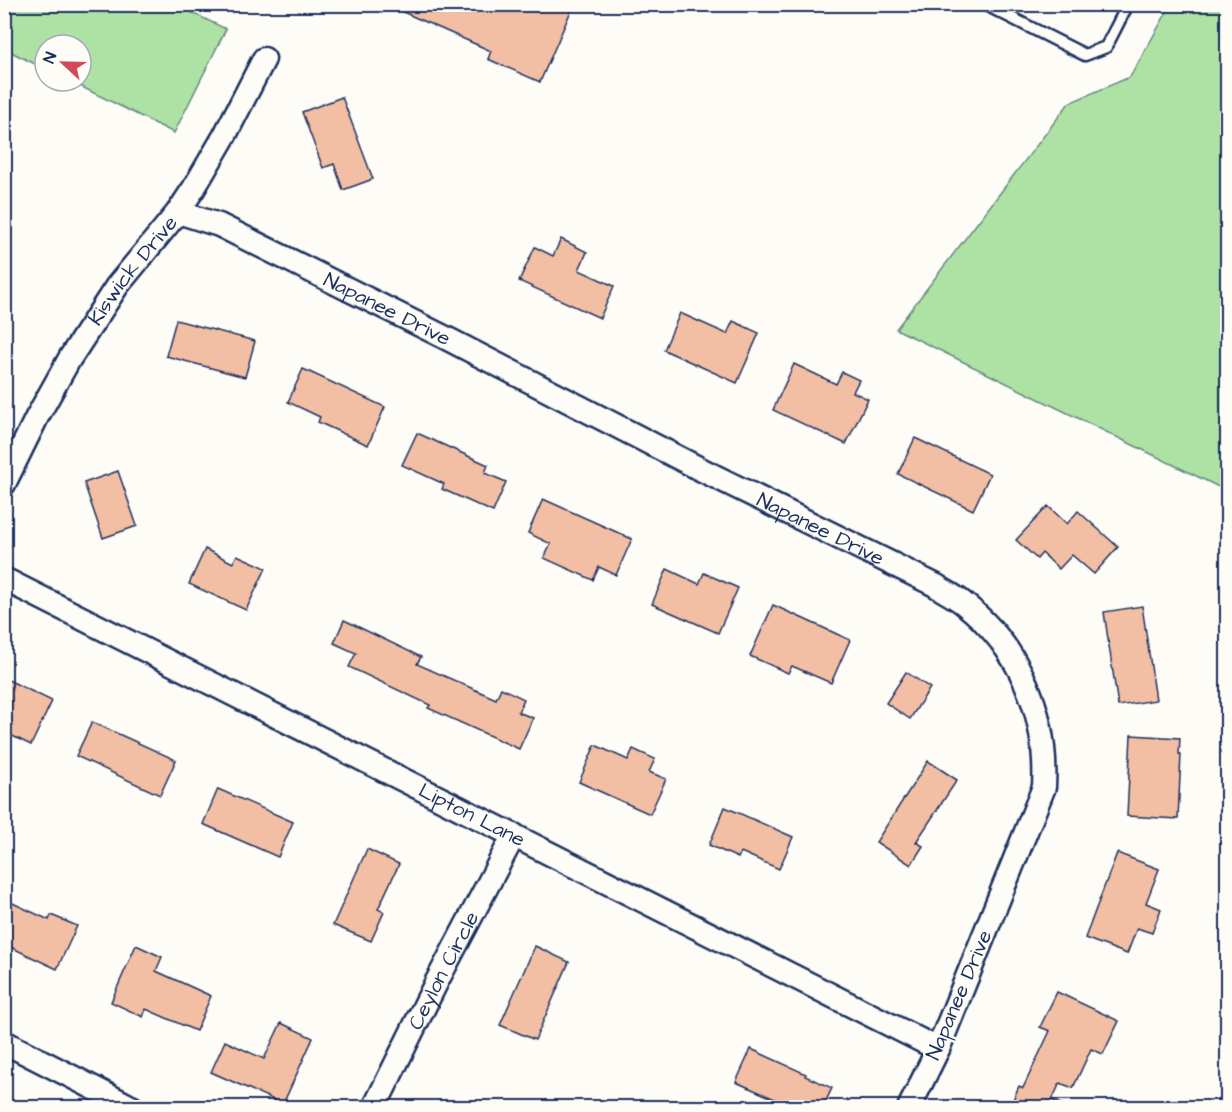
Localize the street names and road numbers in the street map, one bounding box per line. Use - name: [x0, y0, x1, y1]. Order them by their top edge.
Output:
- street label: Kiswick Drive: [81, 209, 184, 331]
- street label: Napanee Drive: [319, 265, 456, 353]
- street label: Napanee Drive: [752, 485, 889, 572]
- street label: Lipton Lane: [414, 776, 530, 854]
- street label: Ceylon Circle: [401, 906, 486, 1034]
- street label: Napanee Drive: [919, 926, 1000, 1065]

